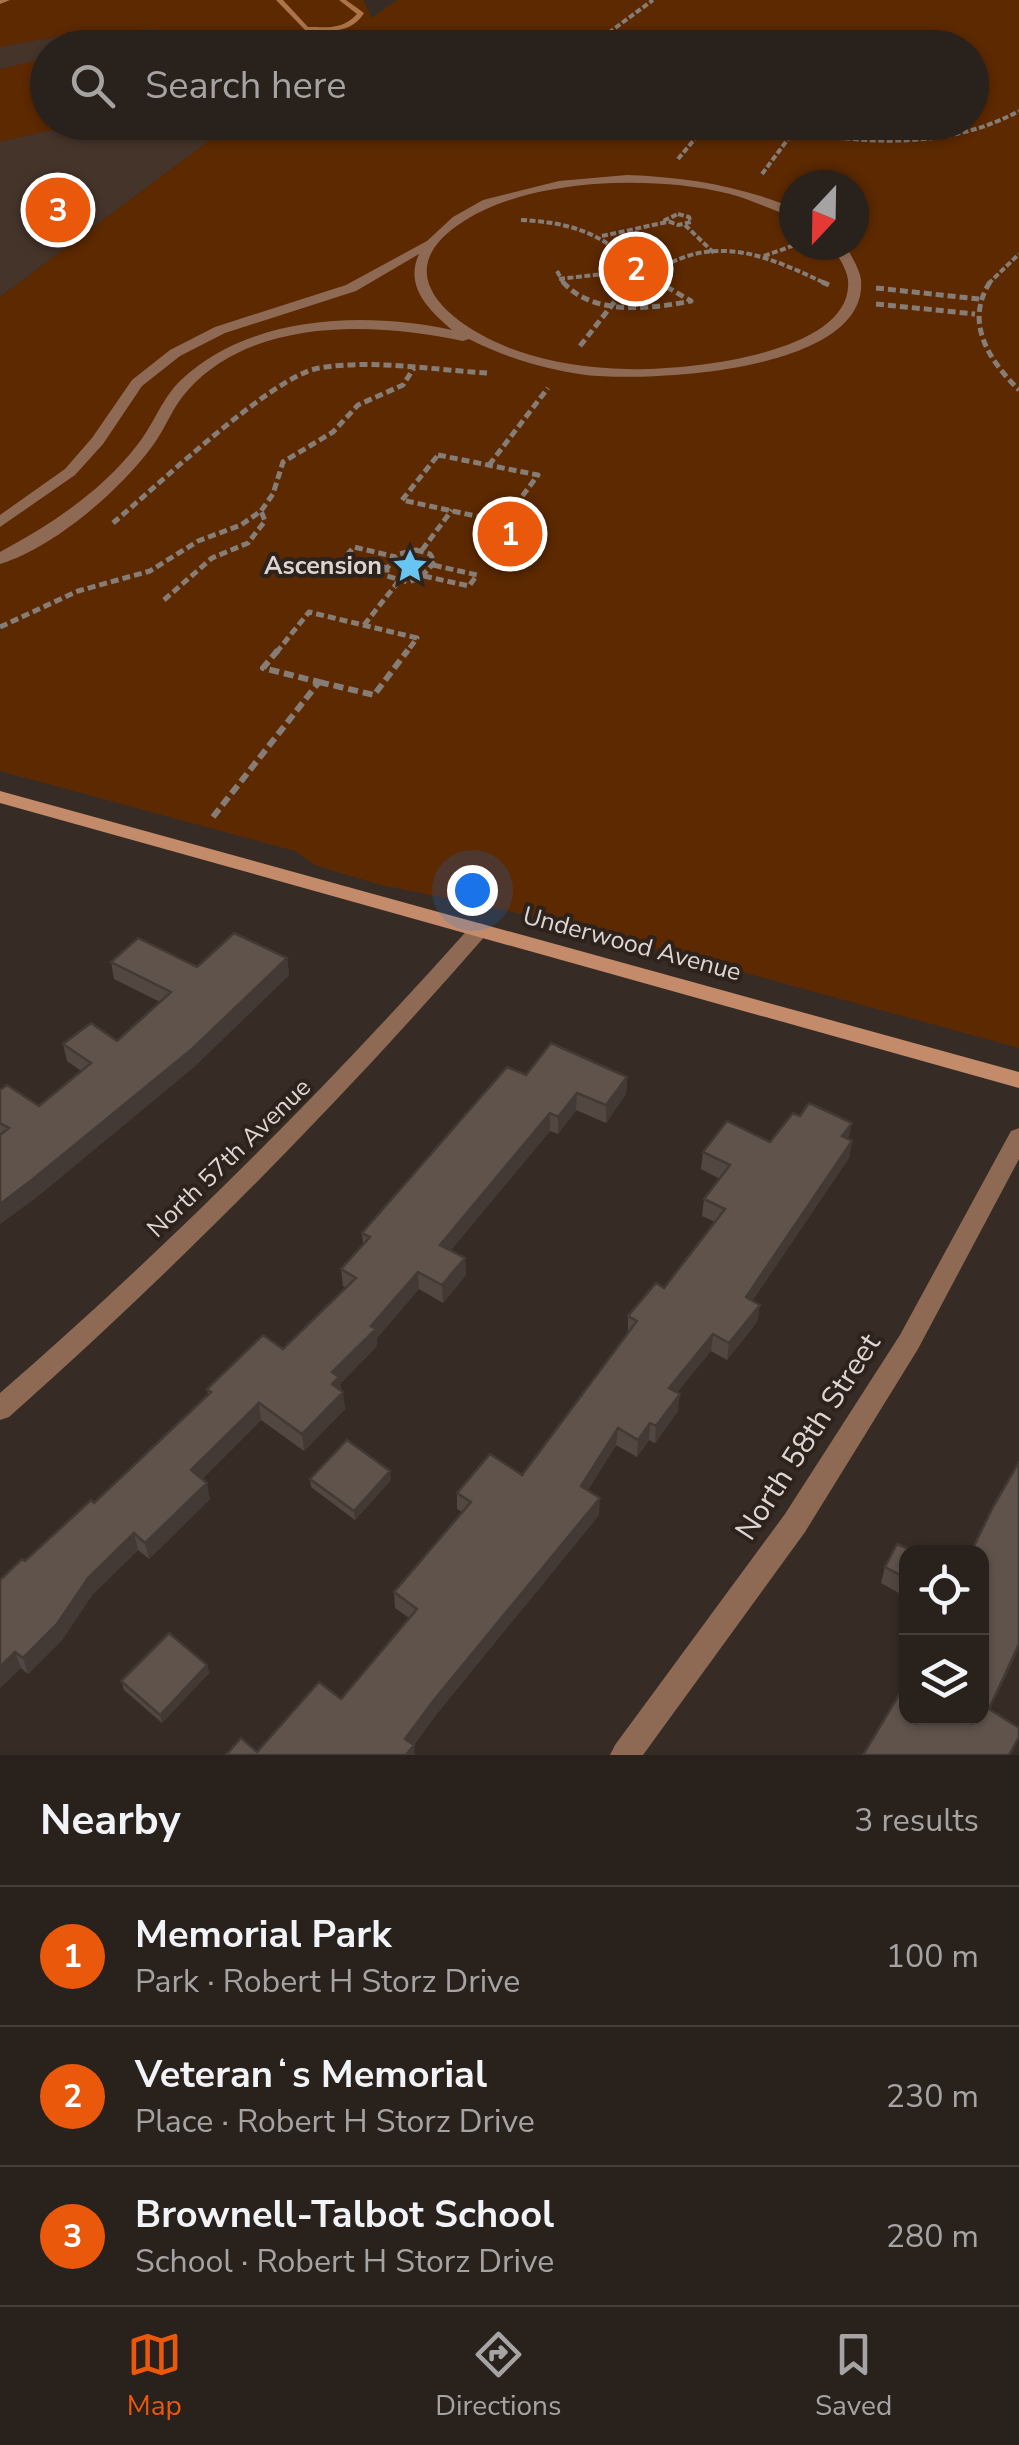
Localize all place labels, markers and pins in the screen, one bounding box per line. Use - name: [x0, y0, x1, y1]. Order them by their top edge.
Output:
- pin: 3: [26, 172, 90, 248]
- pin: 2: [604, 232, 668, 306]
- pin: 1: [478, 496, 542, 572]
- place icon: Ascension: [391, 547, 429, 585]
- place label: Ascension: [264, 549, 382, 583]

